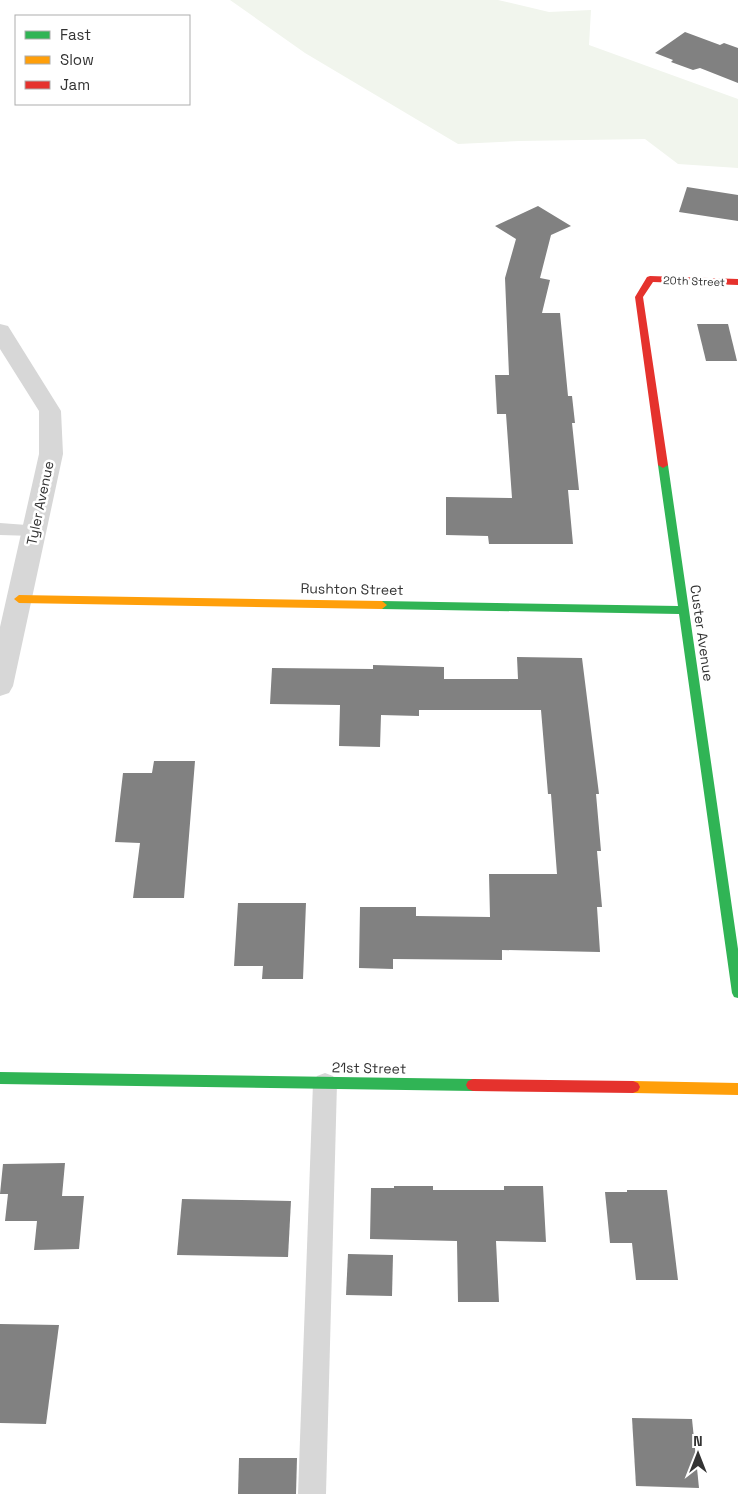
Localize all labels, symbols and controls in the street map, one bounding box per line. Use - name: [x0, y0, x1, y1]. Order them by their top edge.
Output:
- legend: [15, 15, 190, 105]
- text: Fast: [60, 25, 91, 44]
- text: Slow: [60, 50, 94, 69]
- text: Jam: [60, 75, 90, 94]
- street label: 20th Street: [663, 273, 725, 289]
- street label: Tyler Avenue: [22, 459, 58, 547]
- street label: Rushton Street: [300, 579, 404, 599]
- street label: Custer Avenue: [686, 584, 718, 682]
- street label: 21st Street: [332, 1058, 406, 1078]
- north arrow: [673, 1429, 723, 1479]
- text: N: [693, 1432, 703, 1450]

